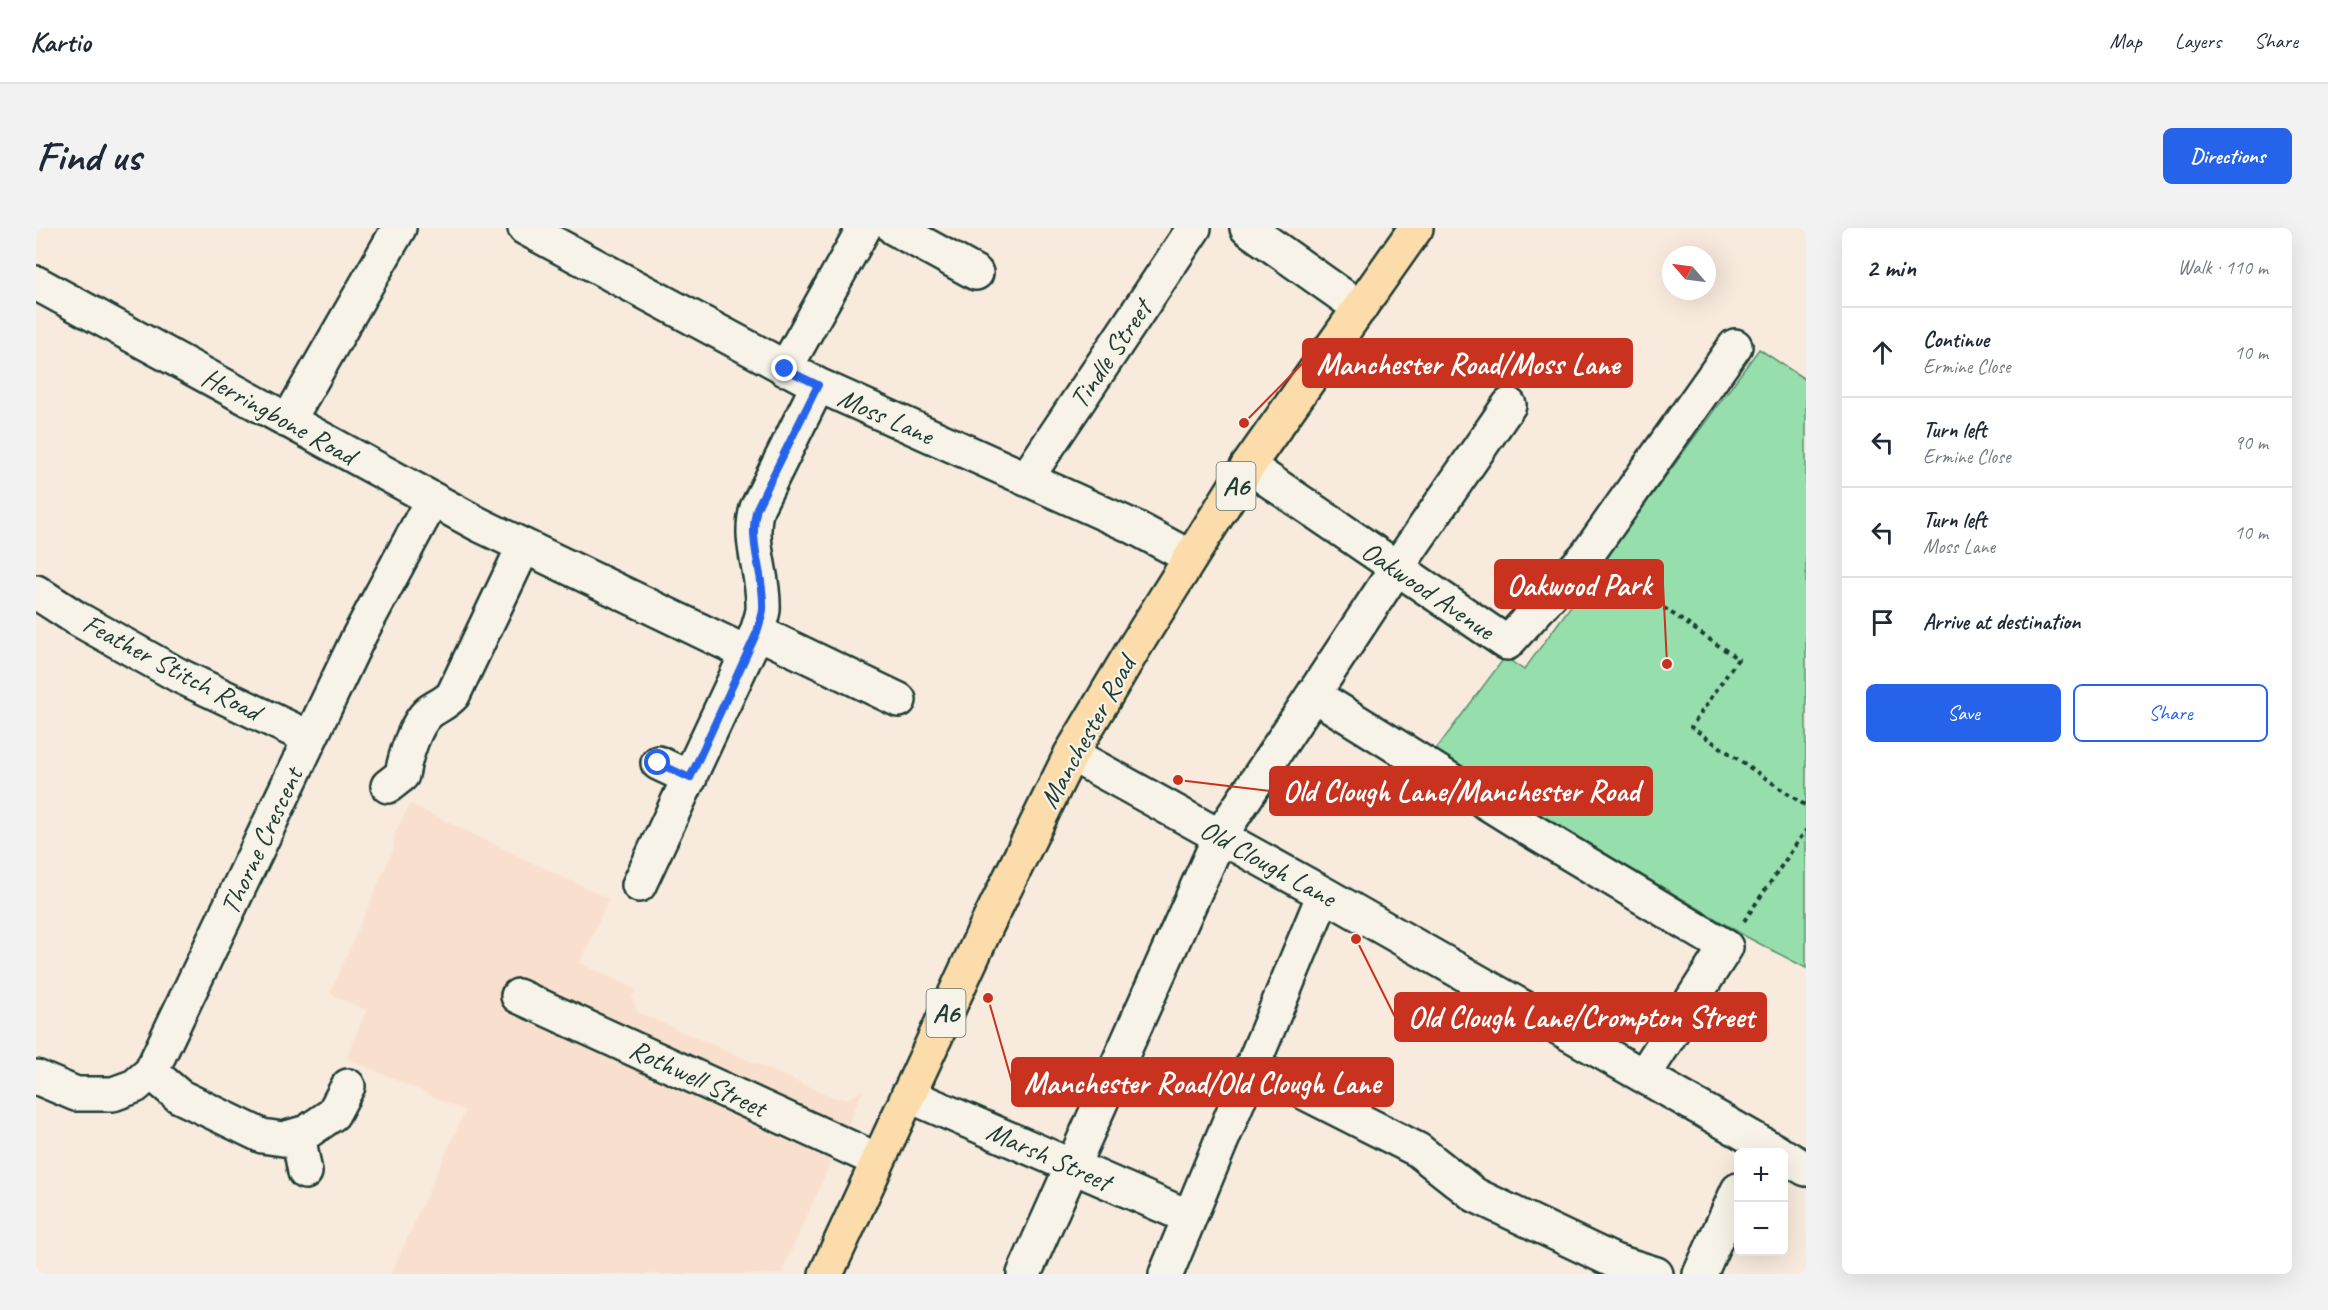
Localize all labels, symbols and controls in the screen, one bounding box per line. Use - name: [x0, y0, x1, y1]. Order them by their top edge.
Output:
- text: Kartio: [30, 24, 91, 59]
- text: Map: [2109, 28, 2142, 54]
- text: Layers: [2175, 28, 2221, 54]
- text: Share: [2254, 28, 2298, 54]
- button: Directions: [2163, 128, 2292, 184]
- text: Find us: [36, 130, 141, 183]
- north arrow: [1662, 246, 1716, 300]
- text: 2 min: [1866, 251, 1916, 284]
- text: Walk · 110 m: [2178, 255, 2268, 280]
- street label: Tindle Street: [1061, 290, 1161, 415]
- text: Continue: [1923, 326, 1989, 354]
- icon: ahead: [1866, 336, 1899, 369]
- callout: Manchester Road/Moss Lane: [1303, 339, 1632, 387]
- text: 10 m: [2234, 340, 2268, 365]
- text: Manchester Road/Moss Lane: [1316, 345, 1622, 383]
- text: Ermine Close: [1923, 354, 2010, 379]
- route end: [771, 355, 797, 381]
- street label: Herringbone Road: [196, 359, 366, 475]
- street label: Moss Lane: [833, 380, 941, 453]
- text: Turn left: [1923, 416, 1987, 444]
- icon: left: [1866, 426, 1899, 459]
- text: 90 m: [2234, 430, 2268, 455]
- text: Ermine Close: [1923, 444, 2010, 469]
- road number: A6: [1216, 462, 1256, 510]
- text: Turn left: [1923, 506, 1987, 534]
- icon: left: [1866, 516, 1899, 549]
- text: 10 m: [2234, 520, 2268, 545]
- street label: Oakwood Avenue: [1355, 533, 1503, 648]
- text: Moss Lane: [1923, 534, 1995, 559]
- callout: Oakwood Park: [1495, 560, 1663, 608]
- text: Oakwood Park: [1507, 566, 1654, 604]
- street label: Feather Stitch Road: [77, 606, 270, 730]
- icon: arrive: [1866, 606, 1899, 639]
- text: Arrive at destination: [1923, 608, 2080, 636]
- street label: Manchester Road: [1031, 646, 1145, 814]
- button: Save: [1866, 684, 2061, 742]
- button: Share: [2073, 684, 2268, 742]
- route start: [644, 749, 670, 775]
- street label: Thorne Crescent: [212, 759, 311, 920]
- callout: Old Clough Lane/Manchester Road: [1270, 767, 1652, 815]
- text: Old Clough Lane/Manchester Road: [1283, 772, 1644, 810]
- street label: Old Clough Lane: [1194, 811, 1344, 916]
- road number: A6: [926, 989, 966, 1037]
- callout: Old Clough Lane/Crompton Street: [1395, 993, 1766, 1041]
- text: Old Clough Lane/Crompton Street: [1408, 998, 1757, 1036]
- street label: Rothwell Street: [624, 1031, 774, 1126]
- callout: Manchester Road/Old Clough Lane: [1012, 1058, 1393, 1106]
- text: Manchester Road/Old Clough Lane: [1024, 1064, 1383, 1102]
- street label: Marsh Street: [982, 1113, 1120, 1200]
- map controls: [1734, 1148, 1788, 1256]
- button: +: [1734, 1148, 1788, 1202]
- button: −: [1734, 1202, 1788, 1256]

